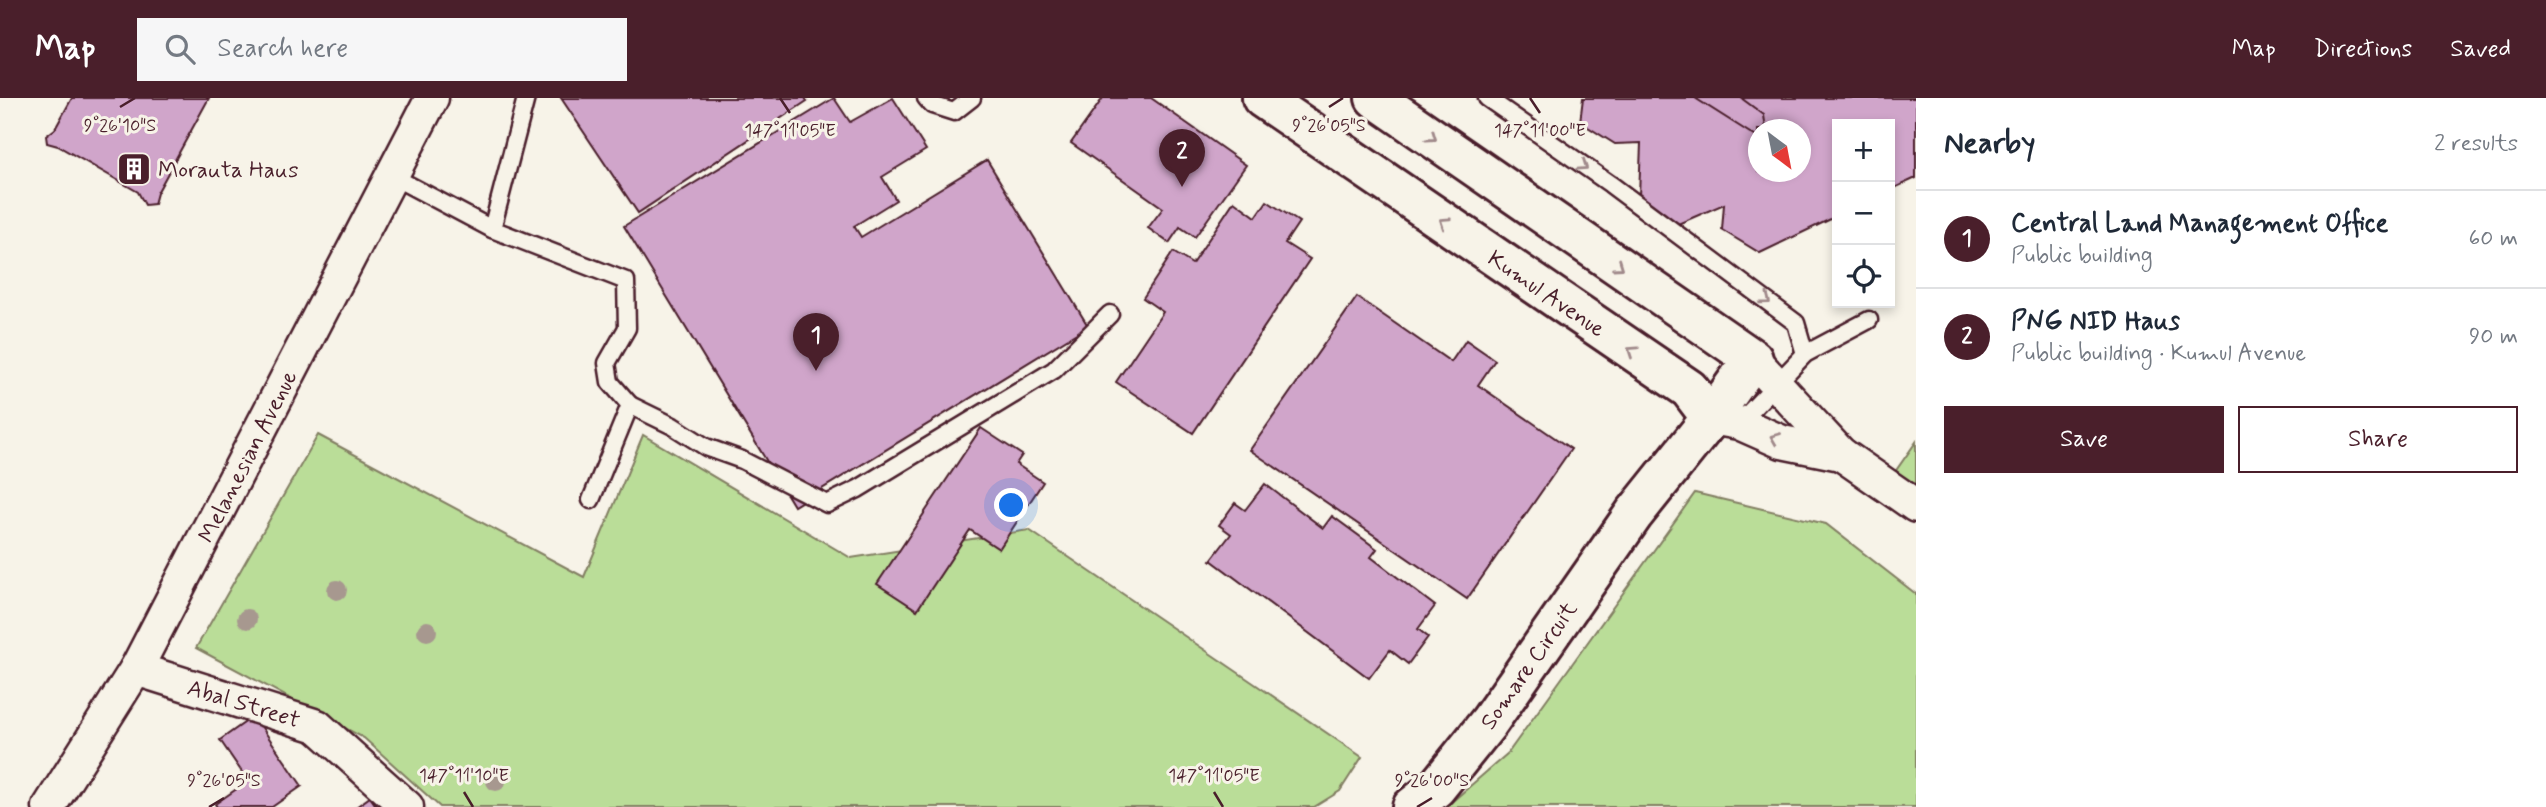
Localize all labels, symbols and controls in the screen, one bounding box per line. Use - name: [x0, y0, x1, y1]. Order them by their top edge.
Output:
- search box: [137, 18, 627, 81]
- text: Map: [35, 27, 95, 71]
- icon: search: [161, 30, 199, 68]
- text: Search here: [217, 32, 348, 66]
- text: Map: [2232, 34, 2276, 65]
- text: Directions: [2314, 34, 2412, 65]
- text: Saved: [2450, 34, 2511, 65]
- text: 9°26'10"S: [84, 114, 156, 138]
- text: 9°26'05"S: [1292, 114, 1366, 138]
- text: 147°11'05"E: [744, 119, 836, 143]
- text: 147°11'00"E: [1494, 119, 1586, 143]
- north arrow: [1748, 119, 1811, 182]
- map controls: [1832, 119, 1895, 308]
- button: +: [1832, 119, 1895, 182]
- text: Nearby: [1944, 124, 2035, 163]
- pin: 2: [1159, 129, 1205, 187]
- one-way arrow: [1424, 129, 1437, 141]
- text: 2 results: [2434, 129, 2518, 159]
- building icon: Morauta Haus: [115, 150, 153, 188]
- place label: Morauta Haus: [158, 156, 298, 186]
- one-way arrow: [1575, 158, 1588, 171]
- button: −: [1832, 182, 1895, 245]
- text: Central Land Management Office: [2011, 207, 2388, 241]
- one-way arrow: [1439, 218, 1452, 230]
- text: 1: [1962, 224, 1972, 254]
- text: 60 m: [2469, 224, 2518, 254]
- text: Public building: [2011, 241, 2153, 271]
- street label: Kumul Avenue: [1481, 244, 1611, 345]
- button: locate: [1832, 245, 1895, 308]
- one-way arrow: [1611, 258, 1624, 270]
- one-way arrow: [1758, 292, 1771, 304]
- text: PNG NID Haus: [2011, 305, 2180, 339]
- pin: 1: [793, 313, 839, 371]
- text: 2: [1961, 322, 1973, 352]
- text: 90 m: [2469, 322, 2518, 352]
- text: Public building · Kumul Avenue: [2011, 339, 2306, 369]
- one-way arrow: [1627, 347, 1640, 359]
- street label: Melanesian Avenue: [192, 365, 305, 548]
- button: Save: [1944, 406, 2224, 473]
- button: Share: [2238, 406, 2518, 473]
- one-way arrow: [1770, 433, 1782, 447]
- your location: [994, 488, 1028, 522]
- street label: Somare Circuit: [1474, 596, 1585, 736]
- street label: Abal Street: [183, 674, 304, 736]
- text: 147°11'10"E: [419, 764, 509, 788]
- text: 147°11'05"E: [1168, 764, 1260, 788]
- text: 9°26'05"S: [187, 769, 261, 793]
- text: 9°26'00"S: [1395, 769, 1469, 793]

